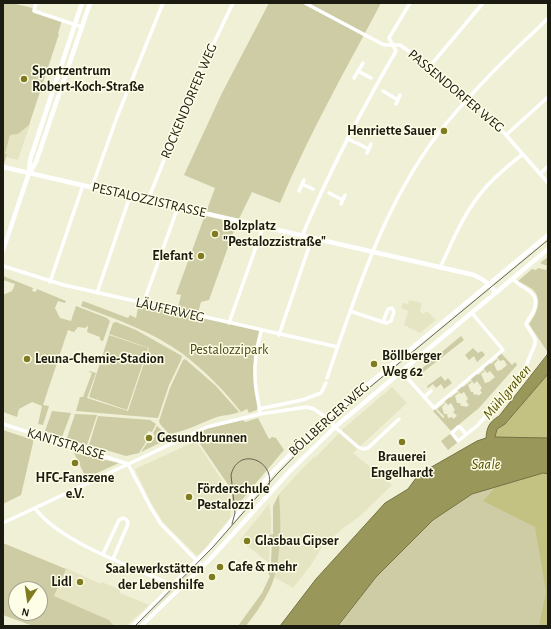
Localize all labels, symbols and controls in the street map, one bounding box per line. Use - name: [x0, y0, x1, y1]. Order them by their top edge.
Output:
- street label: ROCKENDORFER WEG: [157, 41, 221, 161]
- street label: PASSENDORFER WEG: [405, 46, 507, 136]
- place label: Sportzentrum Robert-Koch-Straße: [32, 63, 144, 96]
- marker: Sportzentrum Robert-Koch-Straße: [19, 74, 29, 84]
- place label: Henriette Sauer: [347, 123, 436, 139]
- marker: Henriette Sauer: [439, 126, 449, 136]
- street label: PESTALOZZISTRASSE: [90, 179, 208, 221]
- place label: Bolzplatz "Pestalozzistraße": [223, 218, 326, 250]
- marker: Bolzplatz "Pestalozzistraße": [210, 229, 220, 239]
- place label: Elefant: [152, 248, 193, 264]
- marker: Elefant: [196, 251, 206, 261]
- street label: LÄUFERWEG: [134, 294, 206, 326]
- park label: Pestalozzipark: [190, 342, 268, 358]
- place label: Böllberger Weg 62: [382, 348, 441, 380]
- place label: Leuna-Chemie-Stadion: [35, 351, 164, 367]
- marker: Leuna-Chemie-Stadion: [22, 354, 32, 364]
- marker: Böllberger Weg 62: [369, 359, 379, 369]
- water label: Mühlgraben: [479, 361, 535, 423]
- street label: BÖLLBERGER WEG: [285, 378, 373, 460]
- street label: KANTSTRASSE: [25, 424, 107, 464]
- place label: Gesundbrunnen: [157, 430, 247, 446]
- marker: Gesundbrunnen: [144, 433, 154, 443]
- marker: Brauerei Engelhardt: [397, 437, 407, 447]
- place label: Brauerei Engelhardt: [371, 449, 433, 482]
- water label: Saale: [471, 455, 501, 473]
- marker: HFC-Fanszene e.V.: [70, 458, 80, 468]
- place label: HFC-Fanszene e.V.: [36, 470, 114, 502]
- place label: Förderschule Pestalozzi: [197, 481, 269, 514]
- marker: Förderschule Pestalozzi: [184, 492, 194, 502]
- place label: Glasbau Gipser: [255, 533, 339, 549]
- marker: Glasbau Gipser: [242, 536, 252, 546]
- place label: Cafe & mehr: [228, 559, 297, 575]
- place label: Saalewerkstätten der Lebenshilfe: [105, 561, 204, 594]
- marker: Cafe & mehr: [215, 562, 225, 572]
- marker: Saalewerkstätten der Lebenshilfe: [207, 572, 217, 582]
- place label: Lidl: [51, 574, 72, 590]
- marker: Lidl: [75, 577, 85, 587]
- north arrow: [8, 581, 48, 621]
- text: N: [20, 606, 30, 618]

